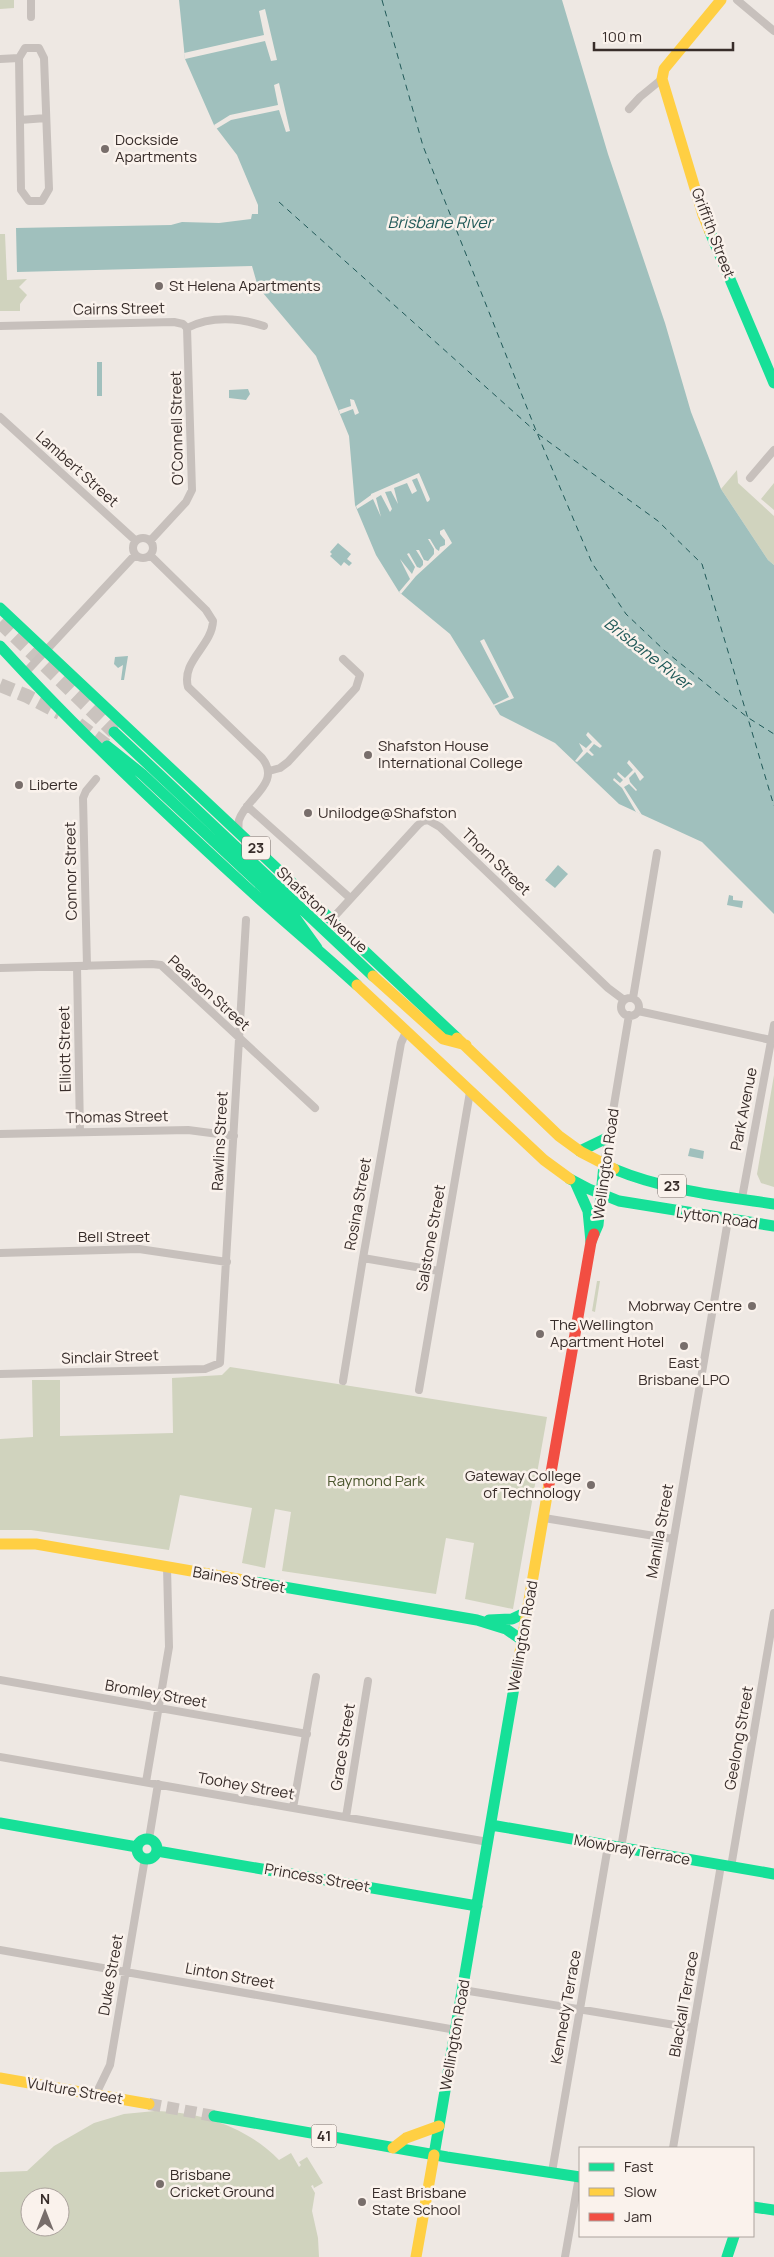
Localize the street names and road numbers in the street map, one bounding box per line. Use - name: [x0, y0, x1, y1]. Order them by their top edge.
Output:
- street label: Griffith Street: [687, 185, 740, 281]
- street label: Cairns Street: [73, 297, 165, 320]
- street label: O'Connell Street: [165, 371, 188, 485]
- street label: Lambert Street: [31, 426, 123, 512]
- street label: Connor Street: [59, 821, 82, 921]
- street label: Thorn Street: [457, 823, 535, 900]
- road number: 23: [242, 836, 270, 860]
- street label: Shafston Avenue: [272, 862, 373, 958]
- street label: Pearson Street: [164, 950, 255, 1035]
- street label: Elliott Street: [53, 1006, 76, 1092]
- street label: Park Avenue: [725, 1065, 762, 1152]
- street label: Rawlins Street: [206, 1091, 233, 1191]
- street label: Thomas Street: [65, 1105, 169, 1128]
- street label: Wellington Road: [587, 1107, 624, 1221]
- street label: Rosina Street: [339, 1156, 376, 1252]
- road number: 23: [658, 1174, 686, 1198]
- street label: Salstone Street: [411, 1183, 450, 1293]
- street label: Lytton Road: [675, 1201, 759, 1234]
- street label: Bell Street: [78, 1226, 150, 1247]
- street label: Sinclair Street: [61, 1344, 159, 1369]
- street label: Manilla Street: [641, 1482, 678, 1580]
- street label: Baines Street: [191, 1561, 287, 1598]
- street label: Wellington Road: [502, 1579, 543, 1693]
- street label: Bromley Street: [103, 1674, 209, 1713]
- street label: Geelong Street: [719, 1684, 758, 1792]
- street label: Grace Street: [325, 1702, 360, 1792]
- street label: Toohey Street: [196, 1767, 296, 1804]
- street label: Mowbray Terrace: [572, 1829, 692, 1870]
- street label: Princess Street: [263, 1858, 371, 1897]
- street label: Duke Street: [93, 1933, 128, 2017]
- street label: Kennedy Terrace: [545, 1948, 586, 2066]
- street label: Blackall Terrace: [664, 1949, 703, 2059]
- street label: Linton Street: [184, 1957, 277, 1994]
- street label: Wellington Road: [434, 1978, 475, 2092]
- street label: Vulture Street: [25, 2072, 125, 2109]
- road number: 41: [312, 2124, 336, 2148]

